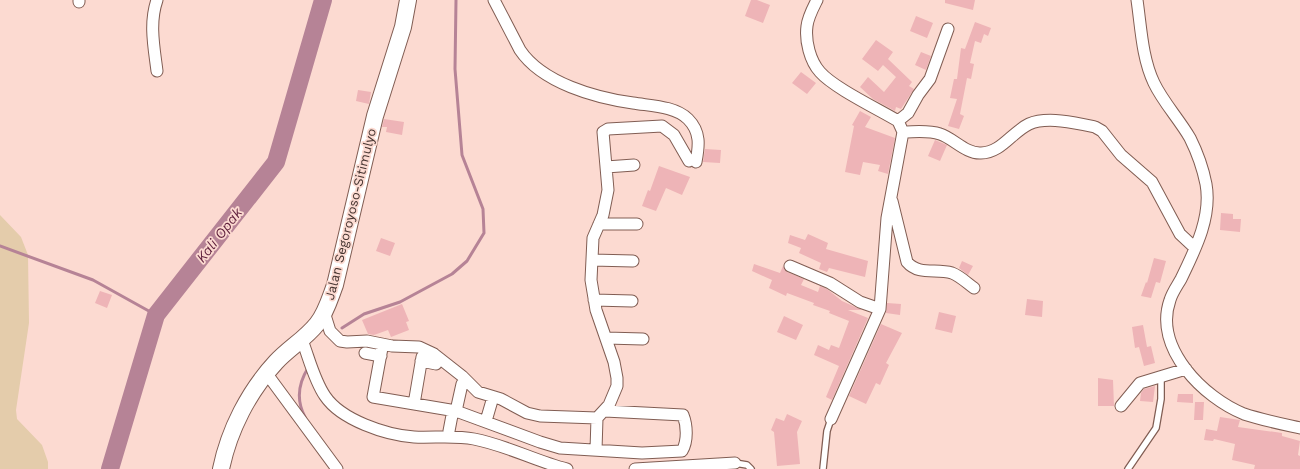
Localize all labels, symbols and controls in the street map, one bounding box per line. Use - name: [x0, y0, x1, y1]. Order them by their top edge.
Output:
- street label: Jalan Segoroyoso-Sitimulyo: [322, 127, 379, 301]
- water label: Kali Opak: [193, 204, 245, 265]

